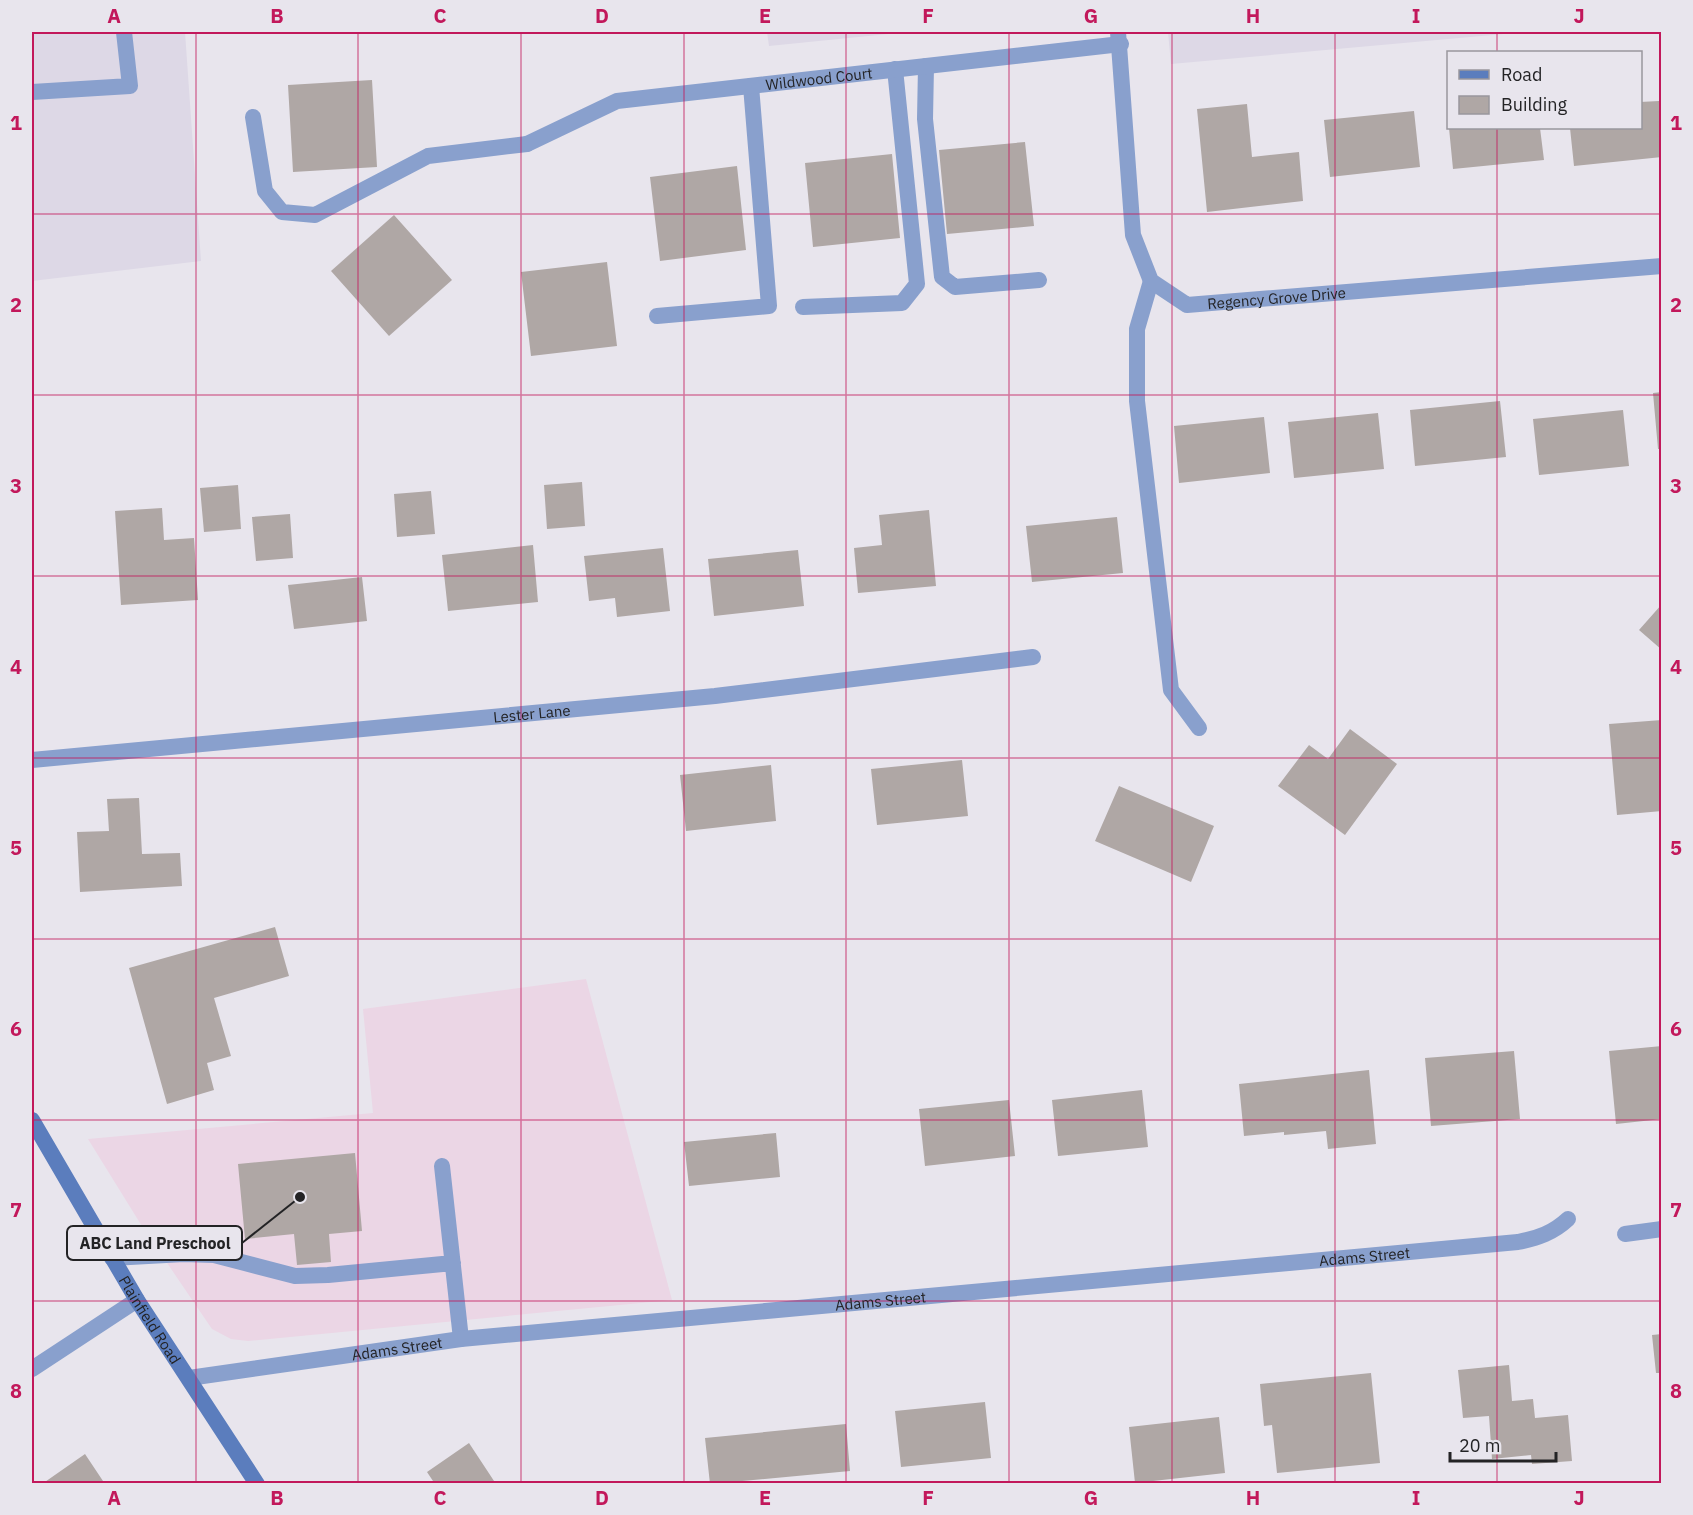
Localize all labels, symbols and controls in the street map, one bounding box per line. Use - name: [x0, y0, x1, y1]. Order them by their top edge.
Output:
- text: A: [107, 2, 121, 29]
- text: B: [270, 2, 284, 29]
- text: C: [433, 2, 447, 29]
- text: D: [595, 2, 609, 29]
- text: E: [759, 2, 771, 29]
- text: F: [922, 2, 934, 29]
- text: G: [1084, 2, 1098, 29]
- text: H: [1246, 2, 1260, 29]
- text: I: [1412, 2, 1420, 29]
- text: J: [1573, 2, 1585, 29]
- legend: [1447, 51, 1642, 129]
- street label: Wildwood Court: [764, 63, 873, 94]
- text: Road: [1501, 63, 1542, 86]
- text: Building: [1501, 93, 1568, 116]
- text: 1: [10, 109, 22, 136]
- text: 1: [1670, 109, 1682, 136]
- street label: Regency Grove Drive: [1206, 282, 1347, 313]
- text: 2: [10, 291, 22, 318]
- text: 2: [1670, 291, 1682, 318]
- text: 3: [10, 472, 22, 499]
- text: 3: [1670, 472, 1682, 499]
- text: 4: [10, 653, 22, 680]
- text: 4: [1670, 653, 1682, 680]
- street label: Lester Lane: [492, 700, 571, 726]
- text: 5: [10, 834, 22, 861]
- text: 5: [1670, 834, 1682, 861]
- text: 6: [10, 1015, 22, 1042]
- text: 6: [1670, 1015, 1682, 1042]
- text: 7: [10, 1196, 22, 1223]
- text: 7: [1670, 1196, 1682, 1223]
- callout: ABC Land Preschool: [67, 1226, 242, 1260]
- text: ABC Land Preschool: [80, 1233, 231, 1253]
- street label: Adams Street: [1318, 1242, 1411, 1270]
- street label: Plainfield Road: [115, 1272, 185, 1367]
- street label: Adams Street: [834, 1287, 927, 1314]
- street label: Adams Street: [350, 1332, 444, 1364]
- text: 8: [10, 1377, 22, 1404]
- text: 8: [1670, 1377, 1682, 1404]
- scale bar: [1450, 1425, 1556, 1463]
- text: 20 m: [1459, 1434, 1501, 1457]
- text: A: [107, 1484, 121, 1511]
- text: B: [270, 1484, 284, 1511]
- text: C: [433, 1484, 447, 1511]
- text: D: [595, 1484, 609, 1511]
- text: E: [759, 1484, 771, 1511]
- text: F: [922, 1484, 934, 1511]
- text: G: [1084, 1484, 1098, 1511]
- text: H: [1246, 1484, 1260, 1511]
- text: I: [1412, 1484, 1420, 1511]
- text: J: [1573, 1484, 1585, 1511]

